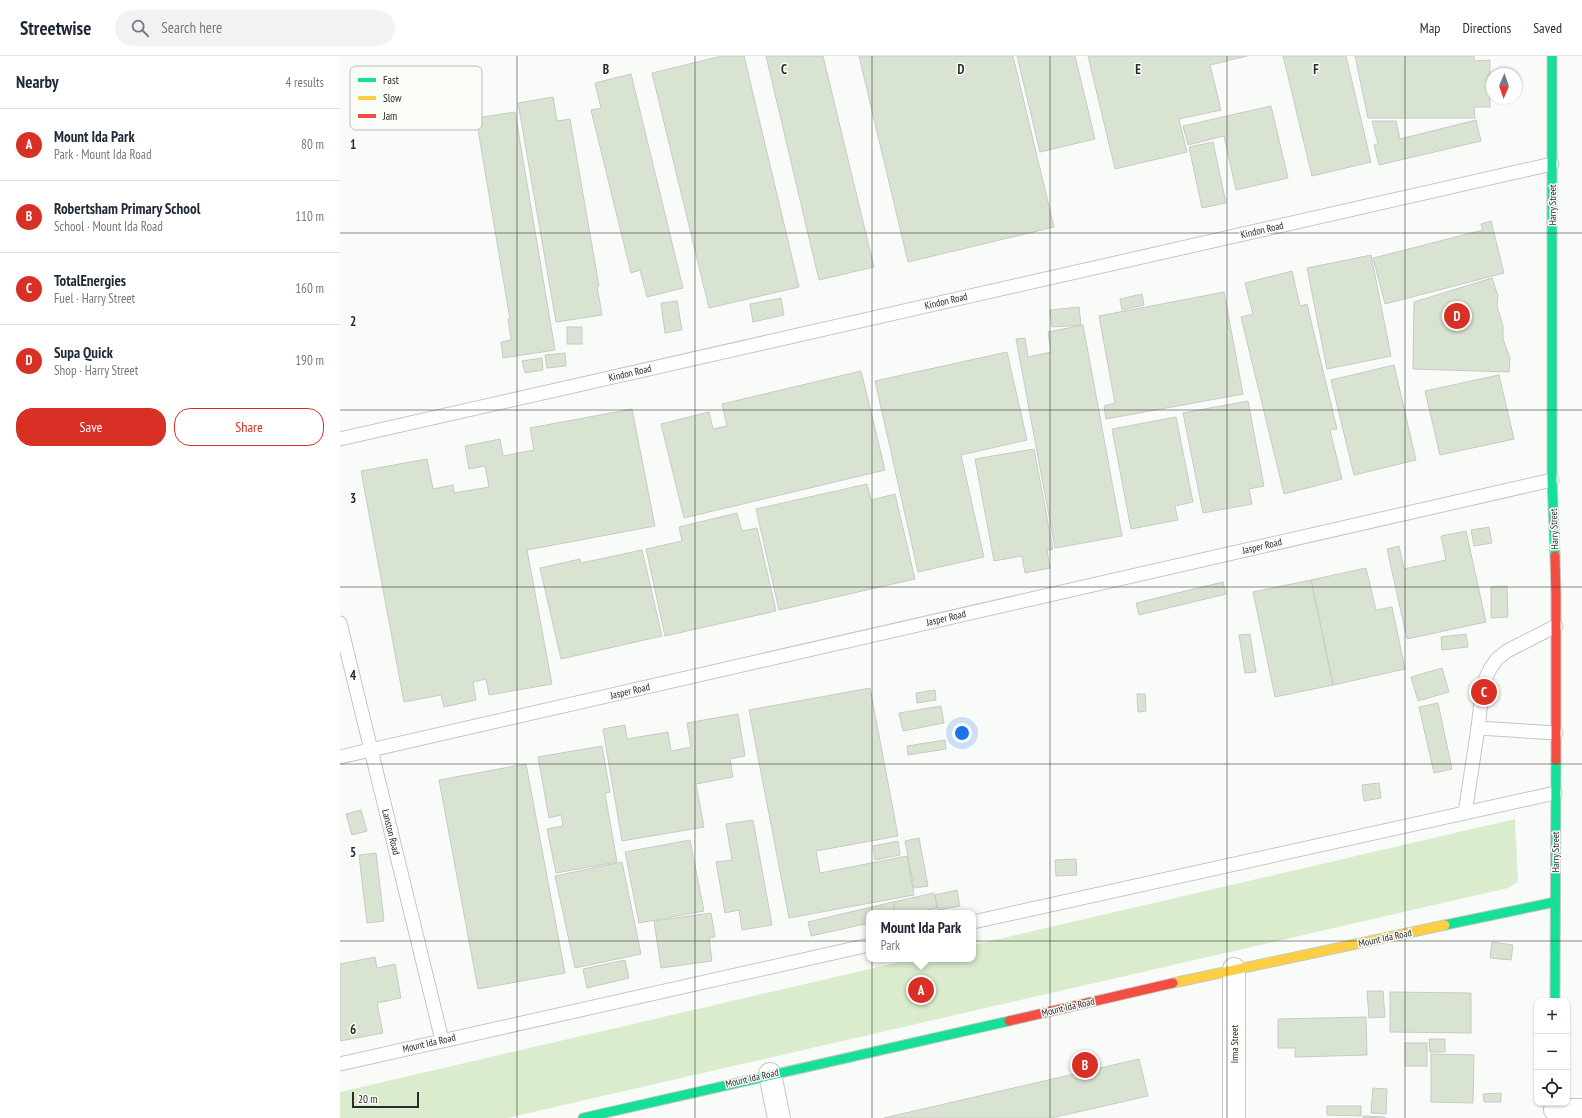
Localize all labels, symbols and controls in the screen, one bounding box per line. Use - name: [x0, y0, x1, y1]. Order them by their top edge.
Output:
- search box: [115, 10, 395, 46]
- text: Streetwise: [20, 16, 91, 40]
- icon: search: [129, 17, 151, 39]
- text: Search here: [161, 18, 222, 37]
- text: Map: [1420, 19, 1440, 37]
- text: Directions: [1462, 19, 1511, 37]
- text: Saved: [1533, 19, 1562, 37]
- text: B: [603, 61, 609, 78]
- text: C: [781, 61, 787, 78]
- text: D: [958, 61, 965, 78]
- text: E: [1135, 61, 1141, 78]
- text: F: [1313, 61, 1319, 78]
- legend: [350, 66, 482, 130]
- north arrow: [1486, 68, 1522, 104]
- text: Nearby: [16, 71, 59, 93]
- text: Fast: [383, 73, 399, 87]
- text: 4 results: [285, 74, 324, 91]
- text: Slow: [383, 91, 402, 105]
- text: Jam: [382, 109, 397, 123]
- text: Mount Ida Park: [54, 127, 135, 146]
- text: A: [26, 136, 32, 153]
- text: 80 m: [301, 136, 324, 153]
- text: 1: [350, 136, 356, 153]
- text: Park · Mount Ida Road: [54, 146, 152, 163]
- street label: Harry Street: [1546, 184, 1559, 226]
- text: Robertsham Primary School: [54, 199, 200, 218]
- text: B: [26, 208, 32, 225]
- text: 110 m: [295, 208, 324, 225]
- text: School · Mount Ida Road: [54, 218, 163, 235]
- street label: Kindon Road: [1239, 219, 1285, 241]
- text: TotalEnergies: [54, 271, 126, 290]
- text: C: [26, 280, 32, 297]
- text: 160 m: [295, 280, 324, 297]
- text: Fuel · Harry Street: [54, 290, 135, 307]
- street label: Kindon Road: [923, 290, 969, 312]
- pin: D: [1444, 301, 1470, 331]
- text: 2: [350, 313, 356, 330]
- text: Supa Quick: [54, 343, 113, 362]
- text: D: [26, 352, 32, 369]
- text: 190 m: [295, 352, 324, 369]
- text: Shop · Harry Street: [54, 362, 138, 379]
- street label: Kindon Road: [607, 362, 653, 384]
- button: Save: [16, 408, 166, 446]
- button: Share: [174, 408, 324, 446]
- text: 3: [350, 490, 356, 507]
- street label: Harry Street: [1547, 508, 1561, 550]
- street label: Jasper Road: [1240, 535, 1283, 557]
- street label: Jasper Road: [924, 607, 967, 629]
- text: 4: [350, 667, 357, 684]
- pin: C: [1471, 677, 1497, 707]
- street label: Jasper Road: [608, 680, 651, 702]
- your location: [952, 723, 972, 743]
- street label: Lanston Road: [379, 808, 403, 856]
- street label: Harry Street: [1549, 831, 1562, 873]
- text: 5: [350, 844, 356, 861]
- popup: [866, 910, 976, 962]
- text: Mount Ida Park: [881, 918, 961, 937]
- street label: Mount Ida Road: [1357, 926, 1413, 950]
- text: Park: [881, 937, 900, 954]
- pin: A: [908, 975, 934, 1005]
- street label: Mount Ida Road: [1040, 995, 1096, 1019]
- map controls: [1534, 998, 1570, 1106]
- button: +: [1534, 998, 1570, 1034]
- text: 6: [350, 1021, 356, 1038]
- street label: Irma Street: [1228, 1025, 1241, 1063]
- street label: Mount Ida Road: [401, 1031, 457, 1055]
- button: −: [1534, 1034, 1570, 1070]
- pin: B: [1072, 1050, 1098, 1080]
- street label: Mount Ida Road: [724, 1066, 780, 1090]
- button: locate: [1534, 1070, 1570, 1106]
- scale bar: [352, 1090, 419, 1109]
- text: 20 m: [358, 1092, 377, 1106]

